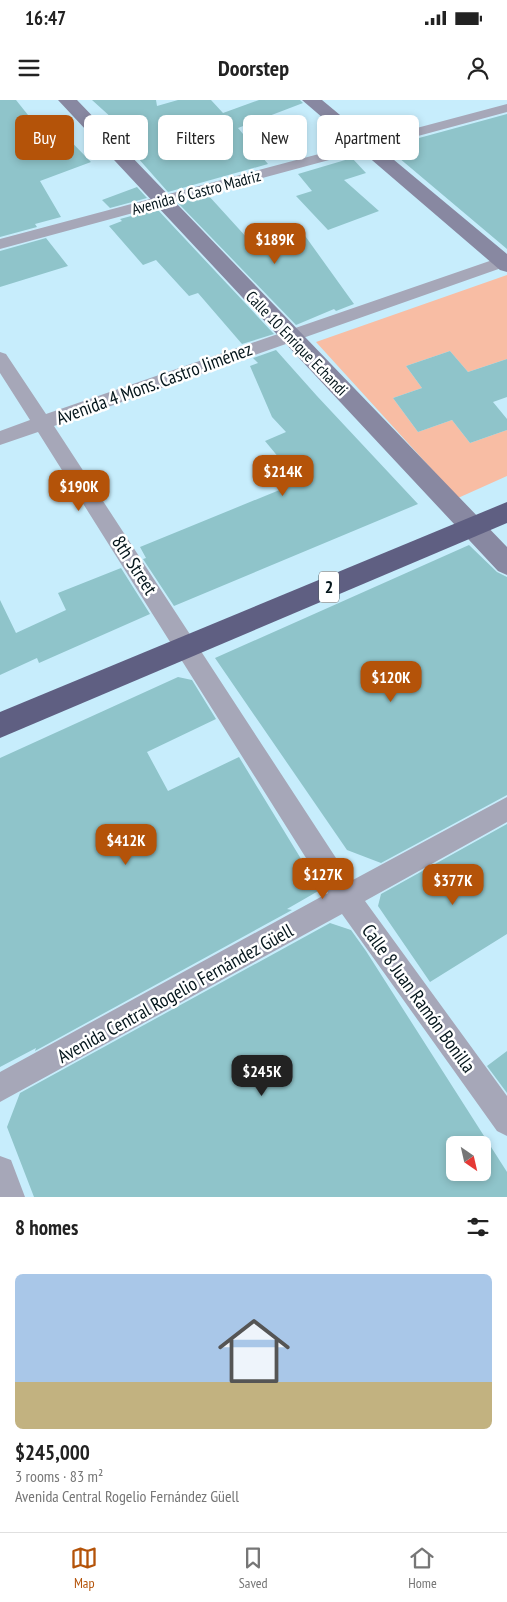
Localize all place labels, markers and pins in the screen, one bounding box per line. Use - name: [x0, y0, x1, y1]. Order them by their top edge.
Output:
- pin: $189K: [240, 222, 310, 265]
- pin: $214K: [248, 454, 318, 497]
- pin: $190K: [44, 470, 114, 512]
- pin: $120K: [356, 660, 426, 703]
- pin: $412K: [91, 824, 161, 866]
- pin: $127K: [288, 858, 358, 900]
- pin: $377K: [418, 864, 488, 906]
- pin: $245K: [227, 1054, 297, 1097]

